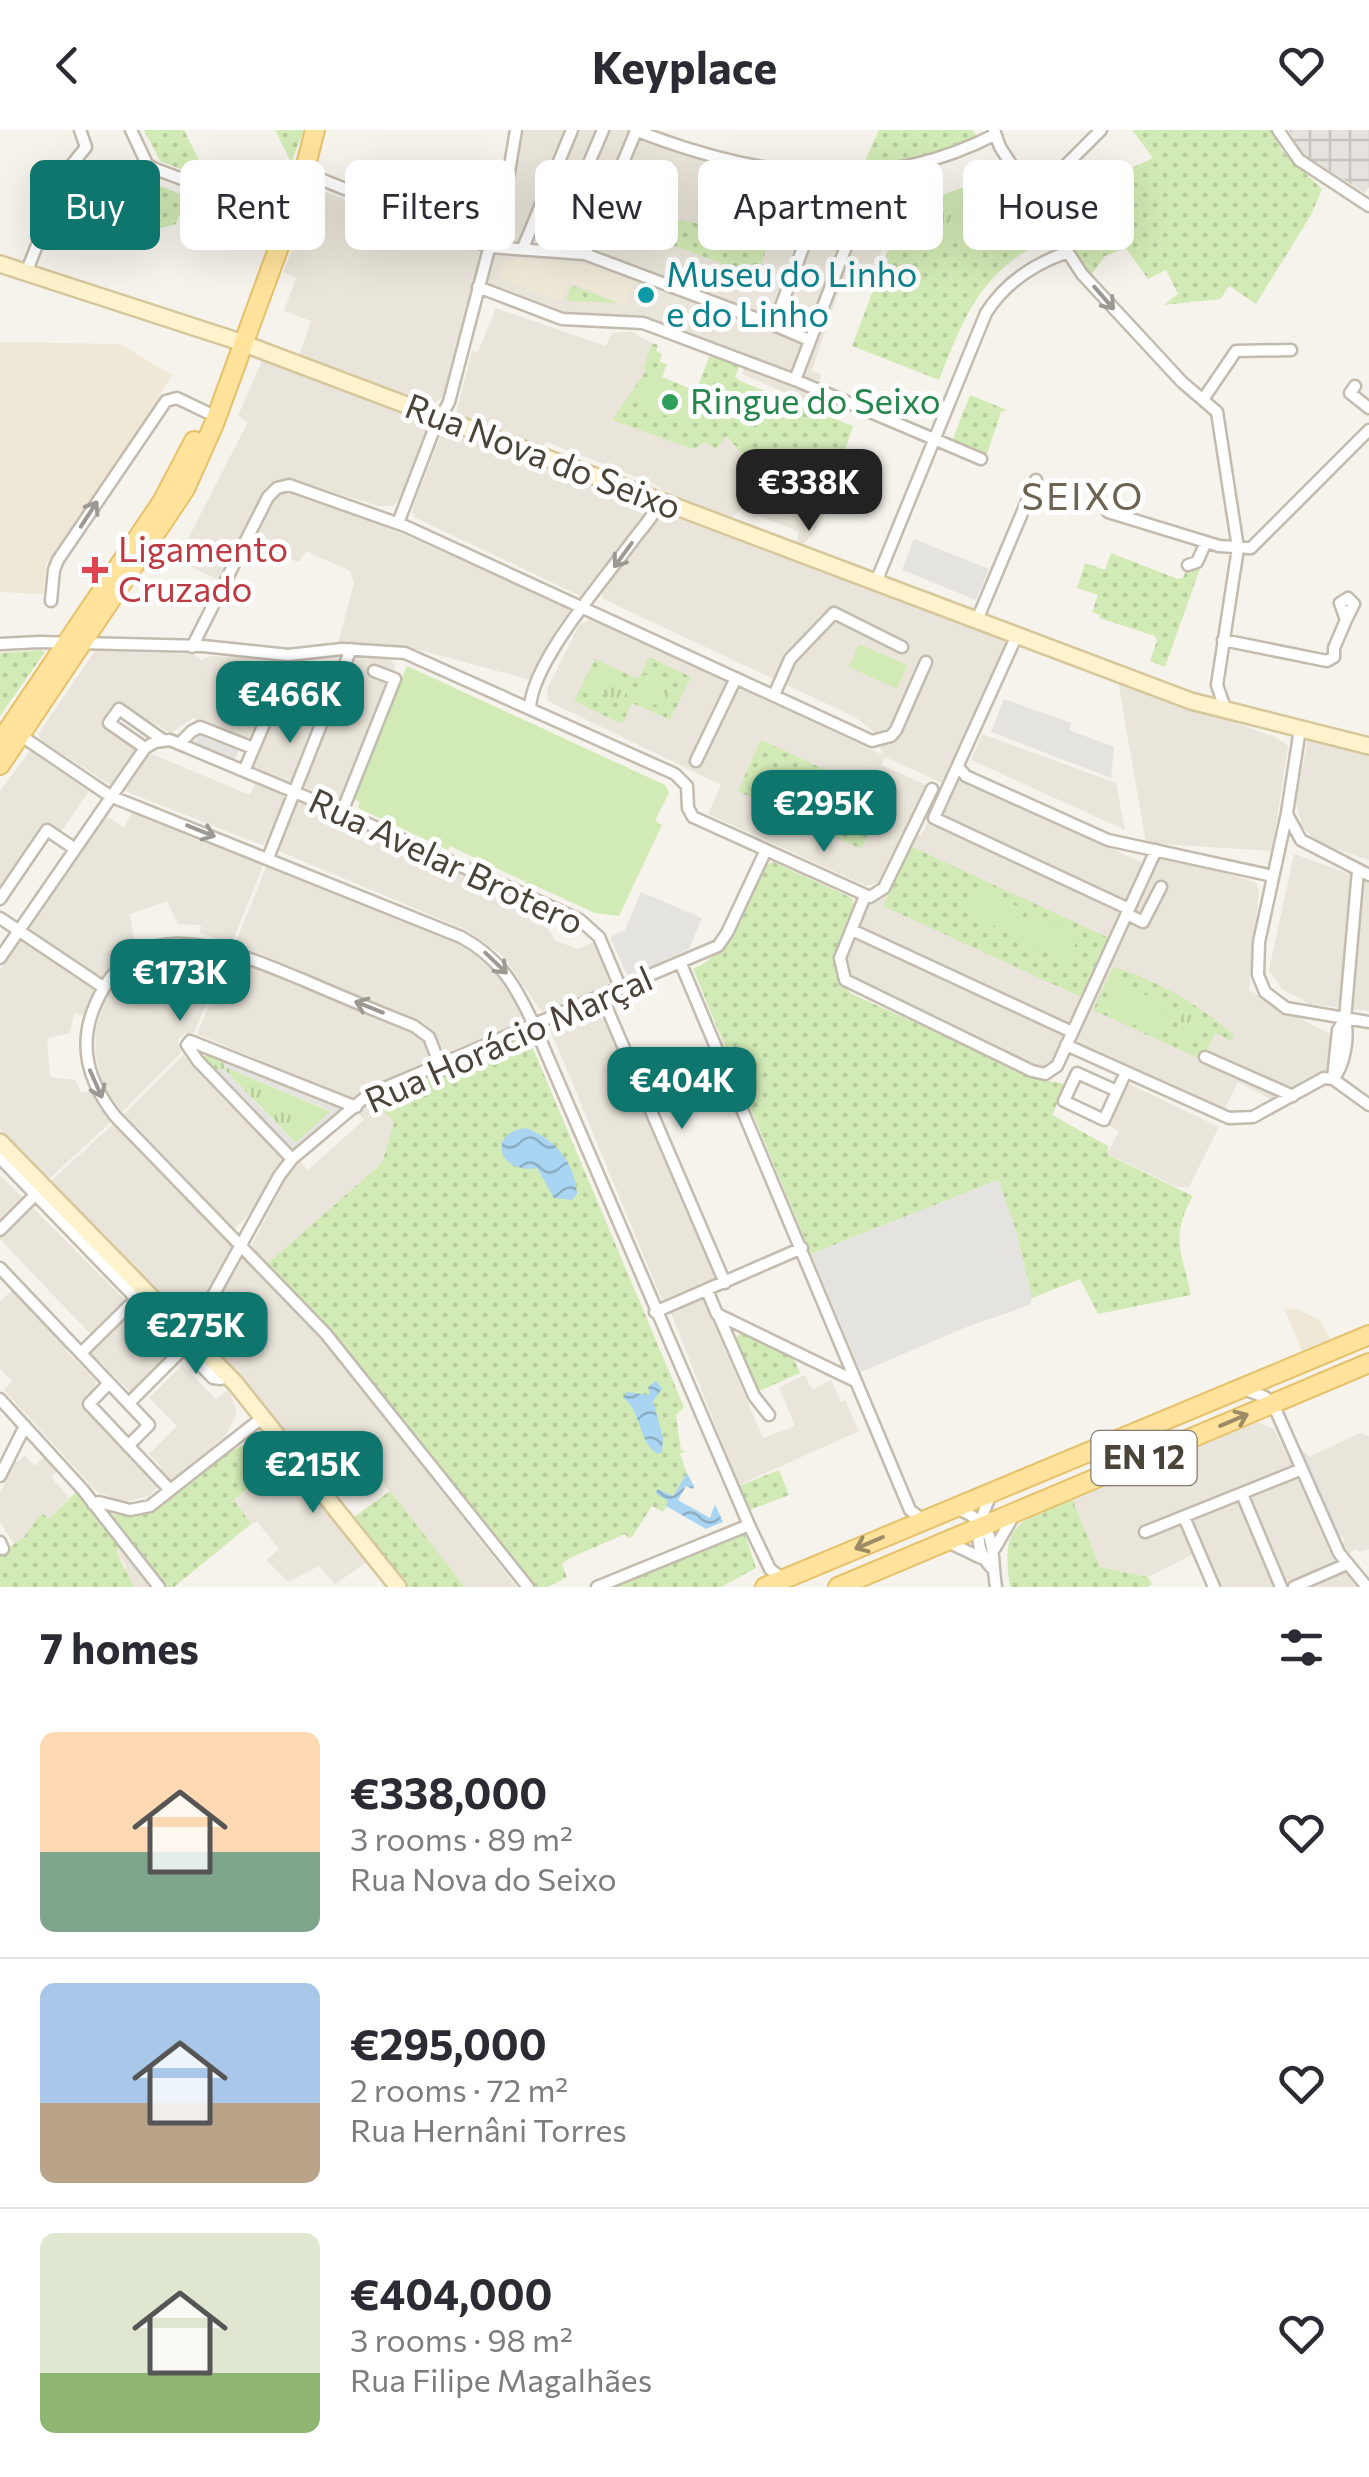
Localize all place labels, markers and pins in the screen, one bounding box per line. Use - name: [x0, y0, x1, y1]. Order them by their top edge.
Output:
- place label: Museu do Linho e do Linho: [666, 251, 917, 334]
- marker: Museu do Linho e do Linho: [635, 284, 657, 306]
- place label: Ringue do Seixo: [690, 378, 941, 421]
- marker: Ringue do Seixo: [659, 391, 681, 413]
- pin: €338K: [739, 449, 879, 534]
- place label: Ligamento Cruzado: [118, 526, 288, 609]
- marker: Ligamento Cruzado: [82, 557, 108, 583]
- pin: €466K: [220, 661, 360, 746]
- pin: €295K: [754, 770, 894, 855]
- pin: €173K: [110, 939, 250, 1024]
- pin: €404K: [612, 1047, 752, 1132]
- pin: €275K: [126, 1292, 266, 1377]
- pin: €215K: [243, 1431, 383, 1516]

